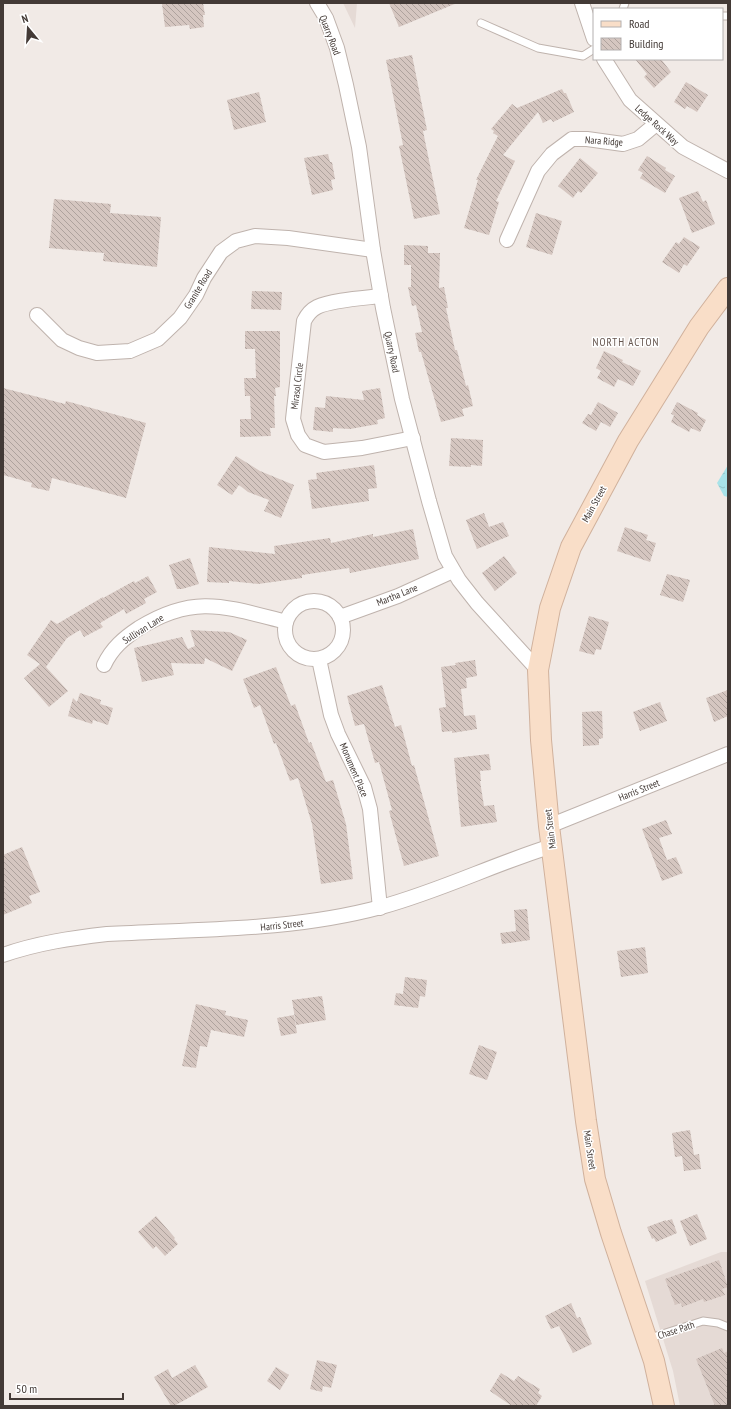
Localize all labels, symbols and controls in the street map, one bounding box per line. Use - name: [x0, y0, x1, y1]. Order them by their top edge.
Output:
- north arrow: [8, 8, 48, 48]
- legend: [593, 8, 723, 60]
- text: N: [20, 11, 30, 26]
- street label: Quarry Road: [316, 13, 344, 57]
- text: Road: [629, 16, 649, 31]
- text: Building: [629, 36, 664, 51]
- street label: Ledge Rock Way: [632, 102, 682, 148]
- street label: Nara Ridge: [585, 133, 623, 149]
- street label: Granite Road: [181, 267, 215, 311]
- street label: Quarry Road: [381, 330, 403, 374]
- district label: NORTH ACTON: [593, 335, 659, 349]
- street label: Mirasol Circle: [288, 362, 306, 410]
- street label: Main Street: [579, 483, 609, 525]
- street label: Martha Lane: [375, 581, 419, 609]
- street label: Sullivan Lane: [120, 611, 166, 647]
- street label: Monument Place: [337, 741, 371, 799]
- street label: Harris Street: [617, 776, 662, 804]
- street label: Main Street: [541, 808, 559, 850]
- street label: Harris Street: [260, 916, 304, 934]
- street label: Main Street: [580, 1129, 600, 1171]
- street label: Chase Path: [656, 1318, 696, 1342]
- scale bar: [10, 1375, 123, 1401]
- text: 50 m: [16, 1381, 37, 1396]

